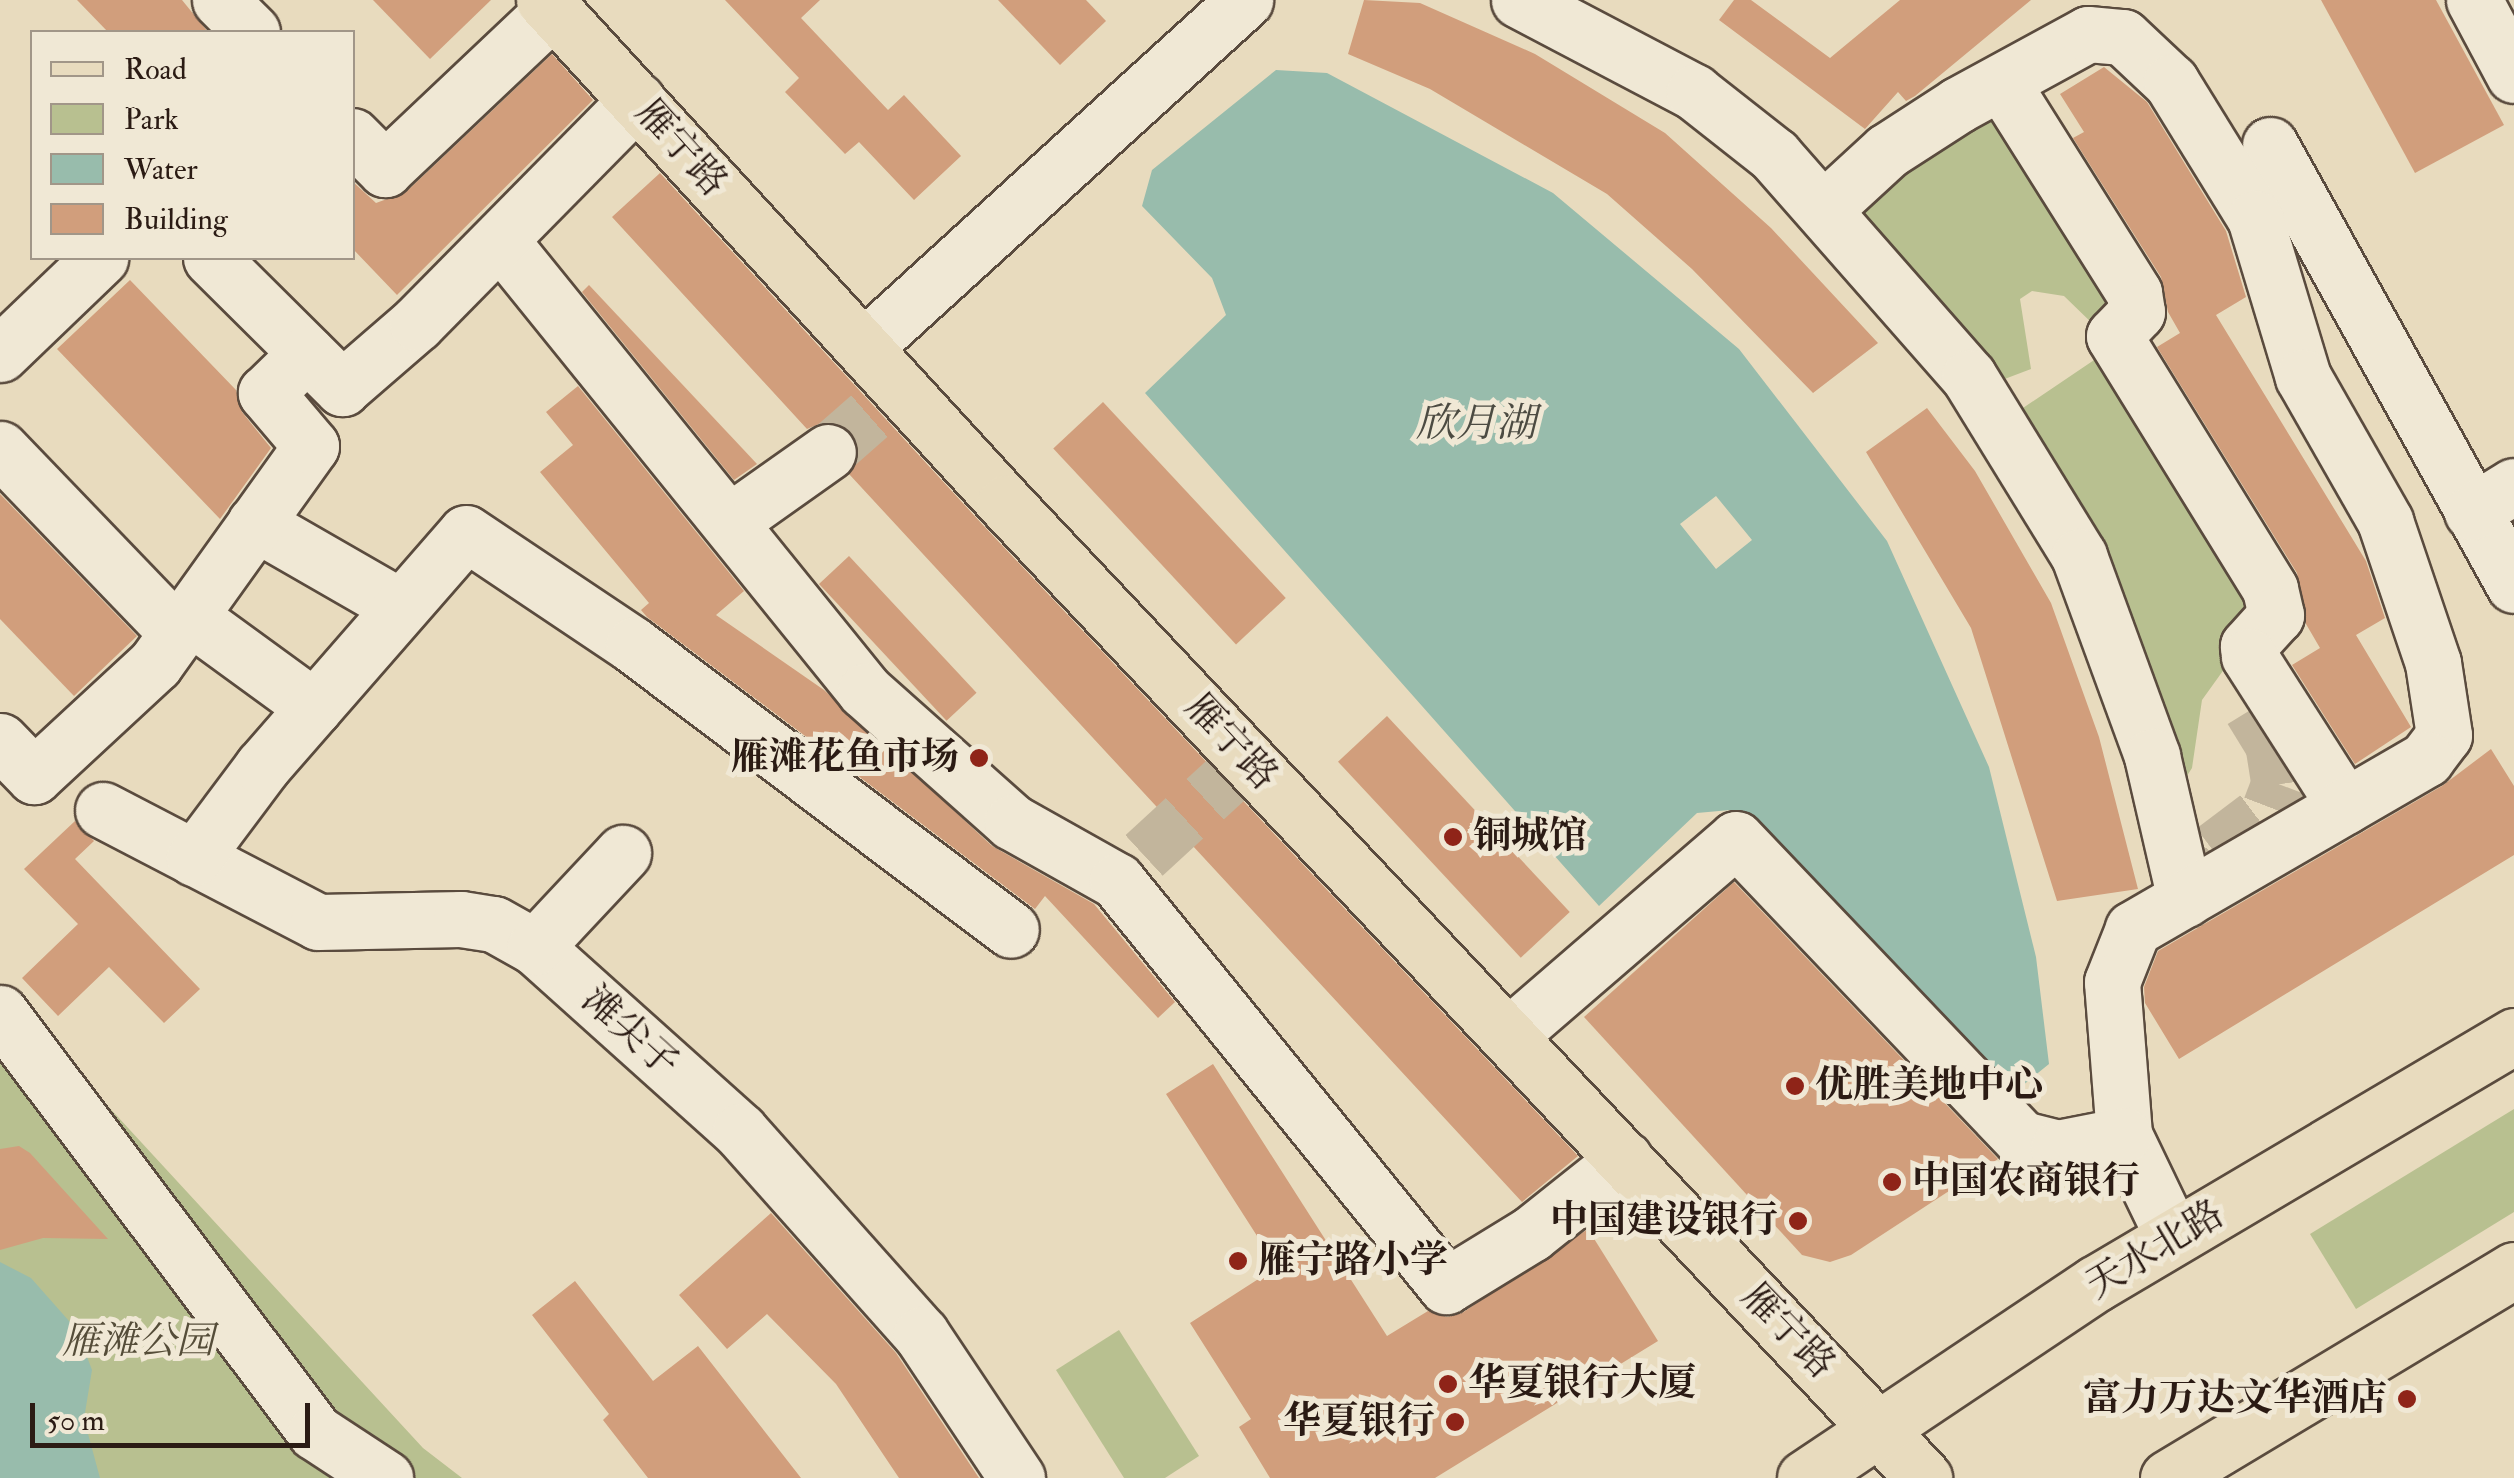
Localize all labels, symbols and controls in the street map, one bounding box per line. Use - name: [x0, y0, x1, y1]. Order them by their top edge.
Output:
- legend: [30, 30, 355, 260]
- text: Road: [124, 51, 187, 88]
- street label: 雁宁路: [626, 90, 736, 206]
- text: Park: [124, 101, 179, 138]
- text: Water: [124, 151, 198, 188]
- text: Building: [124, 201, 228, 238]
- water label: 欣月湖: [1416, 400, 1536, 448]
- street label: 雁宁路: [1175, 685, 1287, 799]
- place label: 雁滩花鱼市场: [731, 735, 959, 781]
- marker: 雁滩花鱼市场: [968, 747, 990, 769]
- place label: 铜城馆: [1473, 814, 1587, 860]
- marker: 铜城馆: [1442, 826, 1464, 848]
- street label: 滩尖子: [572, 977, 688, 1087]
- place label: 优胜美地中心: [1815, 1063, 2043, 1109]
- marker: 优胜美地中心: [1784, 1075, 1806, 1097]
- place label: 中国农商银行: [1912, 1159, 2140, 1205]
- marker: 中国农商银行: [1881, 1171, 1903, 1193]
- street label: 天水北路: [2078, 1191, 2232, 1309]
- place label: 中国建设银行: [1550, 1198, 1778, 1244]
- marker: 中国建设银行: [1787, 1210, 1809, 1232]
- place label: 雁宁路小学: [1258, 1238, 1448, 1284]
- marker: 雁宁路小学: [1227, 1250, 1249, 1272]
- street label: 雁宁路: [1732, 1274, 1844, 1388]
- park label: 雁滩公园: [62, 1319, 214, 1365]
- place label: 华夏银行大厦: [1468, 1361, 1696, 1407]
- marker: 华夏银行大厦: [1437, 1373, 1459, 1395]
- place label: 富力万达文华酒店: [2083, 1376, 2387, 1422]
- scale bar: [35, 1383, 315, 1445]
- marker: 富力万达文华酒店: [2396, 1388, 2418, 1410]
- place label: 华夏银行: [1283, 1399, 1435, 1445]
- text: 50 m: [47, 1402, 105, 1439]
- marker: 华夏银行: [1444, 1411, 1466, 1433]

